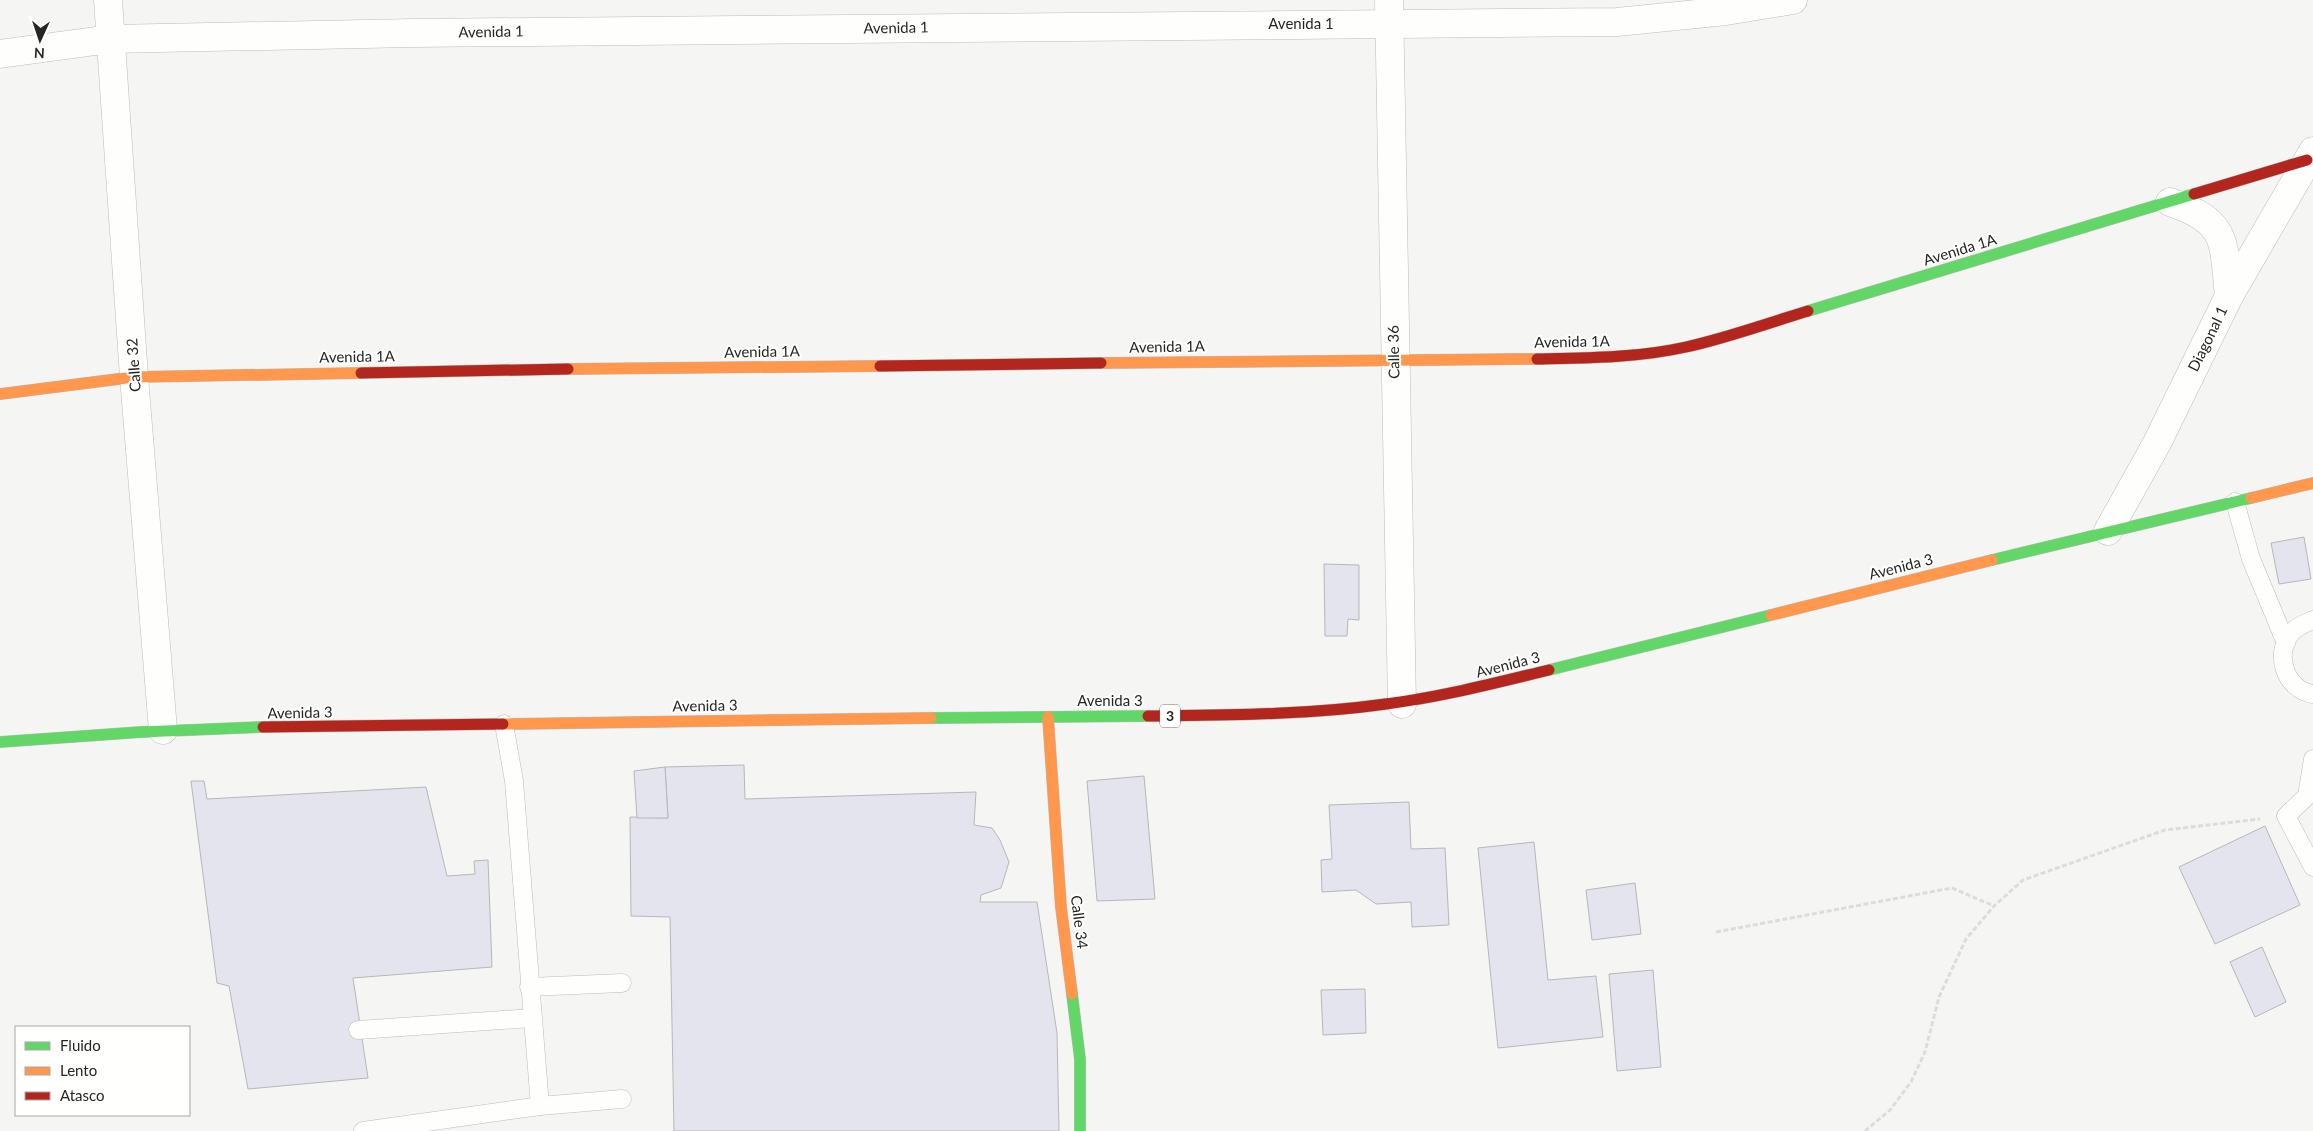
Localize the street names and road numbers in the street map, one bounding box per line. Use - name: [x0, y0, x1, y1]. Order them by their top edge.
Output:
- street label: Avenida 1: [1268, 14, 1334, 32]
- street label: Avenida 1: [863, 17, 929, 37]
- street label: Avenida 1: [458, 21, 524, 41]
- street label: Avenida 1A: [1921, 229, 1999, 269]
- street label: Diagonal 1: [2184, 303, 2231, 374]
- street label: Calle 36: [1384, 325, 1402, 379]
- street label: Avenida 1A: [1534, 331, 1611, 351]
- street label: Avenida 1A: [1129, 336, 1206, 356]
- street label: Calle 32: [122, 338, 144, 392]
- street label: Avenida 1A: [724, 341, 801, 361]
- street label: Avenida 1A: [319, 346, 396, 366]
- street label: Avenida 3: [1867, 549, 1935, 583]
- street label: Avenida 3: [1474, 647, 1542, 681]
- street label: Avenida 3: [1077, 691, 1143, 709]
- street label: Avenida 3: [672, 695, 738, 715]
- street label: Avenida 3: [267, 702, 333, 722]
- road number: 3: [1160, 704, 1180, 728]
- street label: Calle 34: [1068, 894, 1092, 950]

